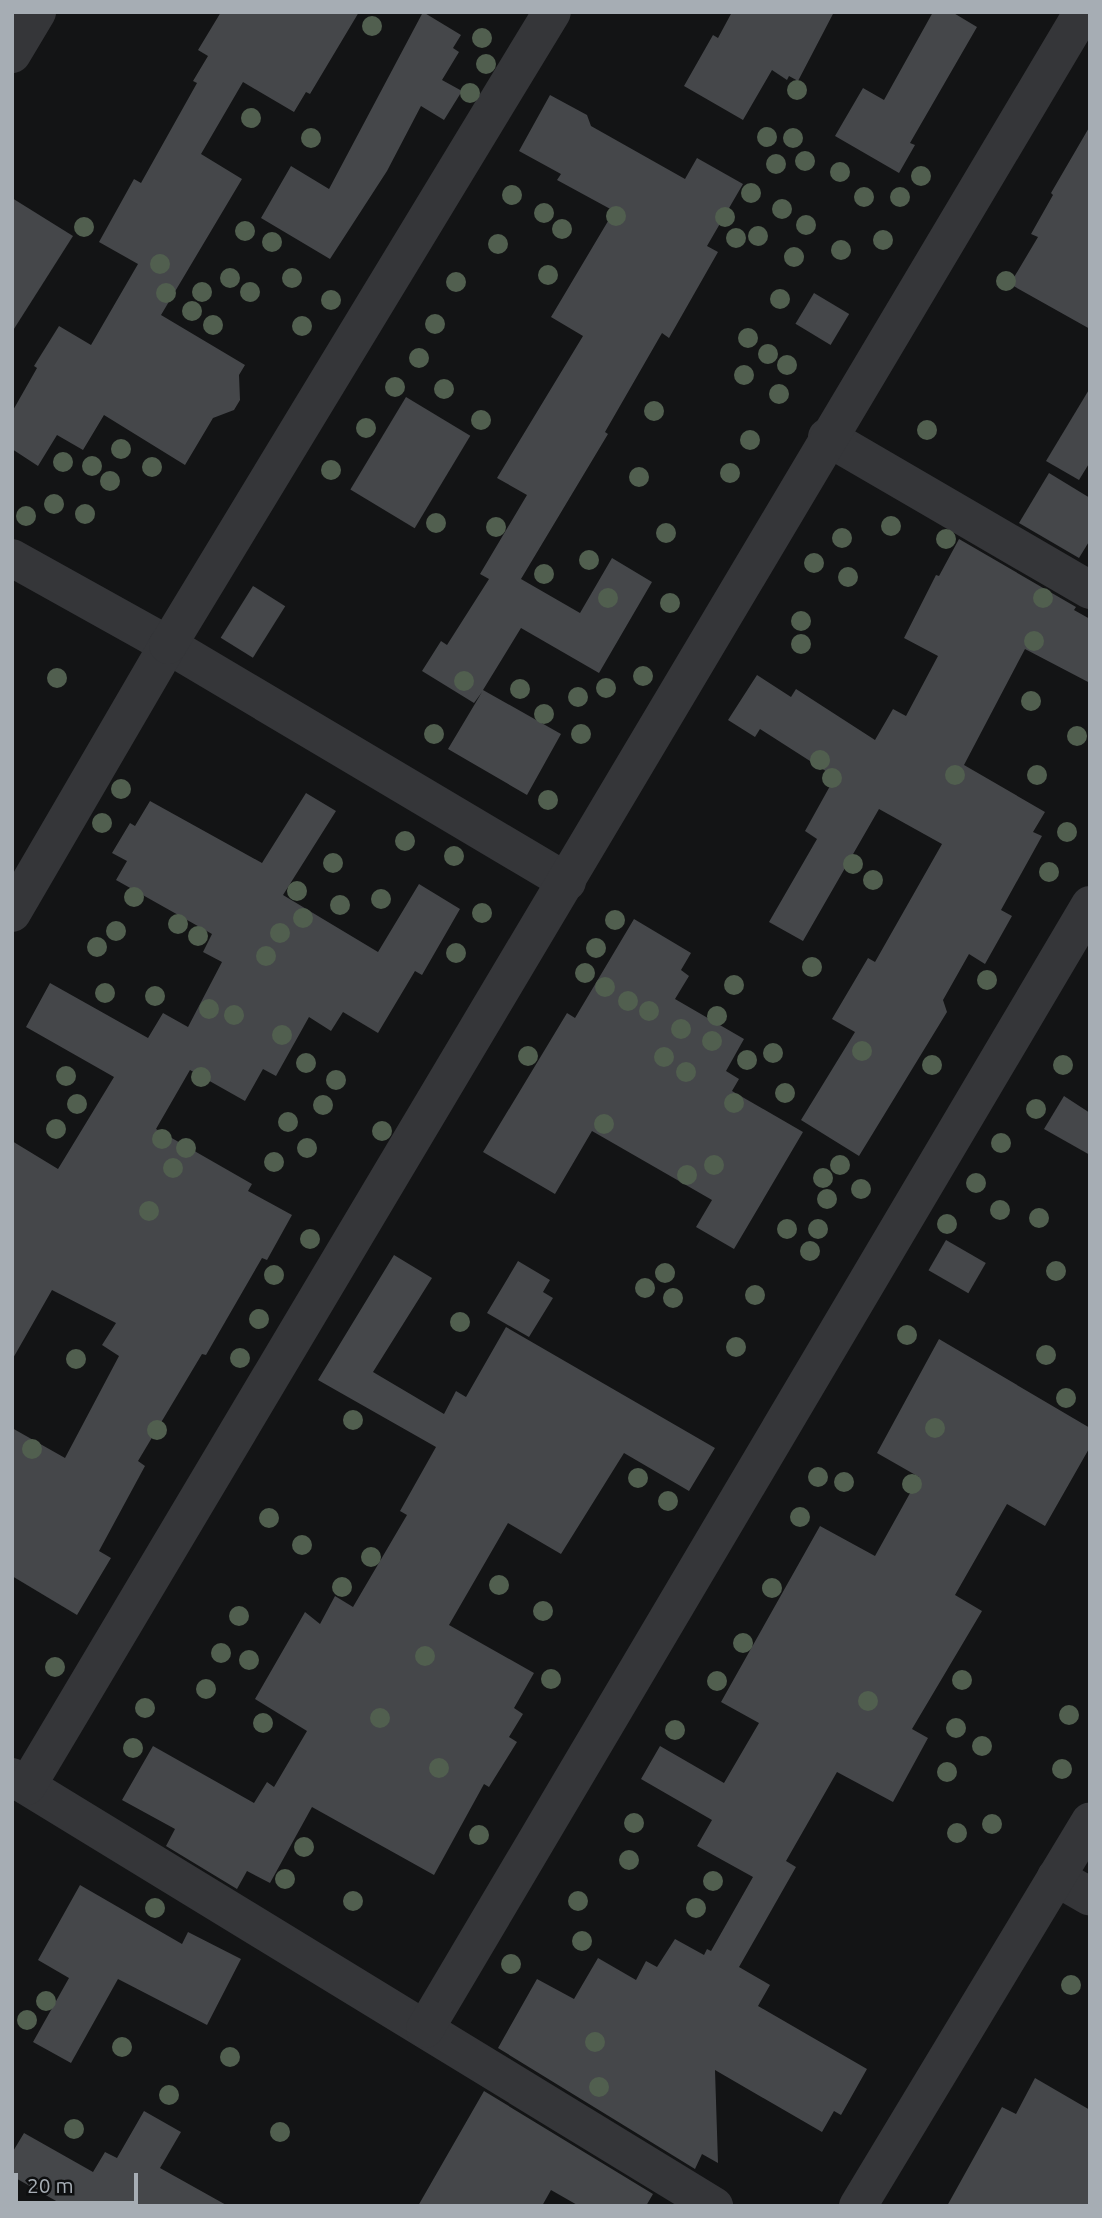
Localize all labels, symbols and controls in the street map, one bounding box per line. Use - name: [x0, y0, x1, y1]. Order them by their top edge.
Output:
- scale bar: [18, 2158, 142, 2202]
- text: 20 m: [27, 2173, 74, 2197]

